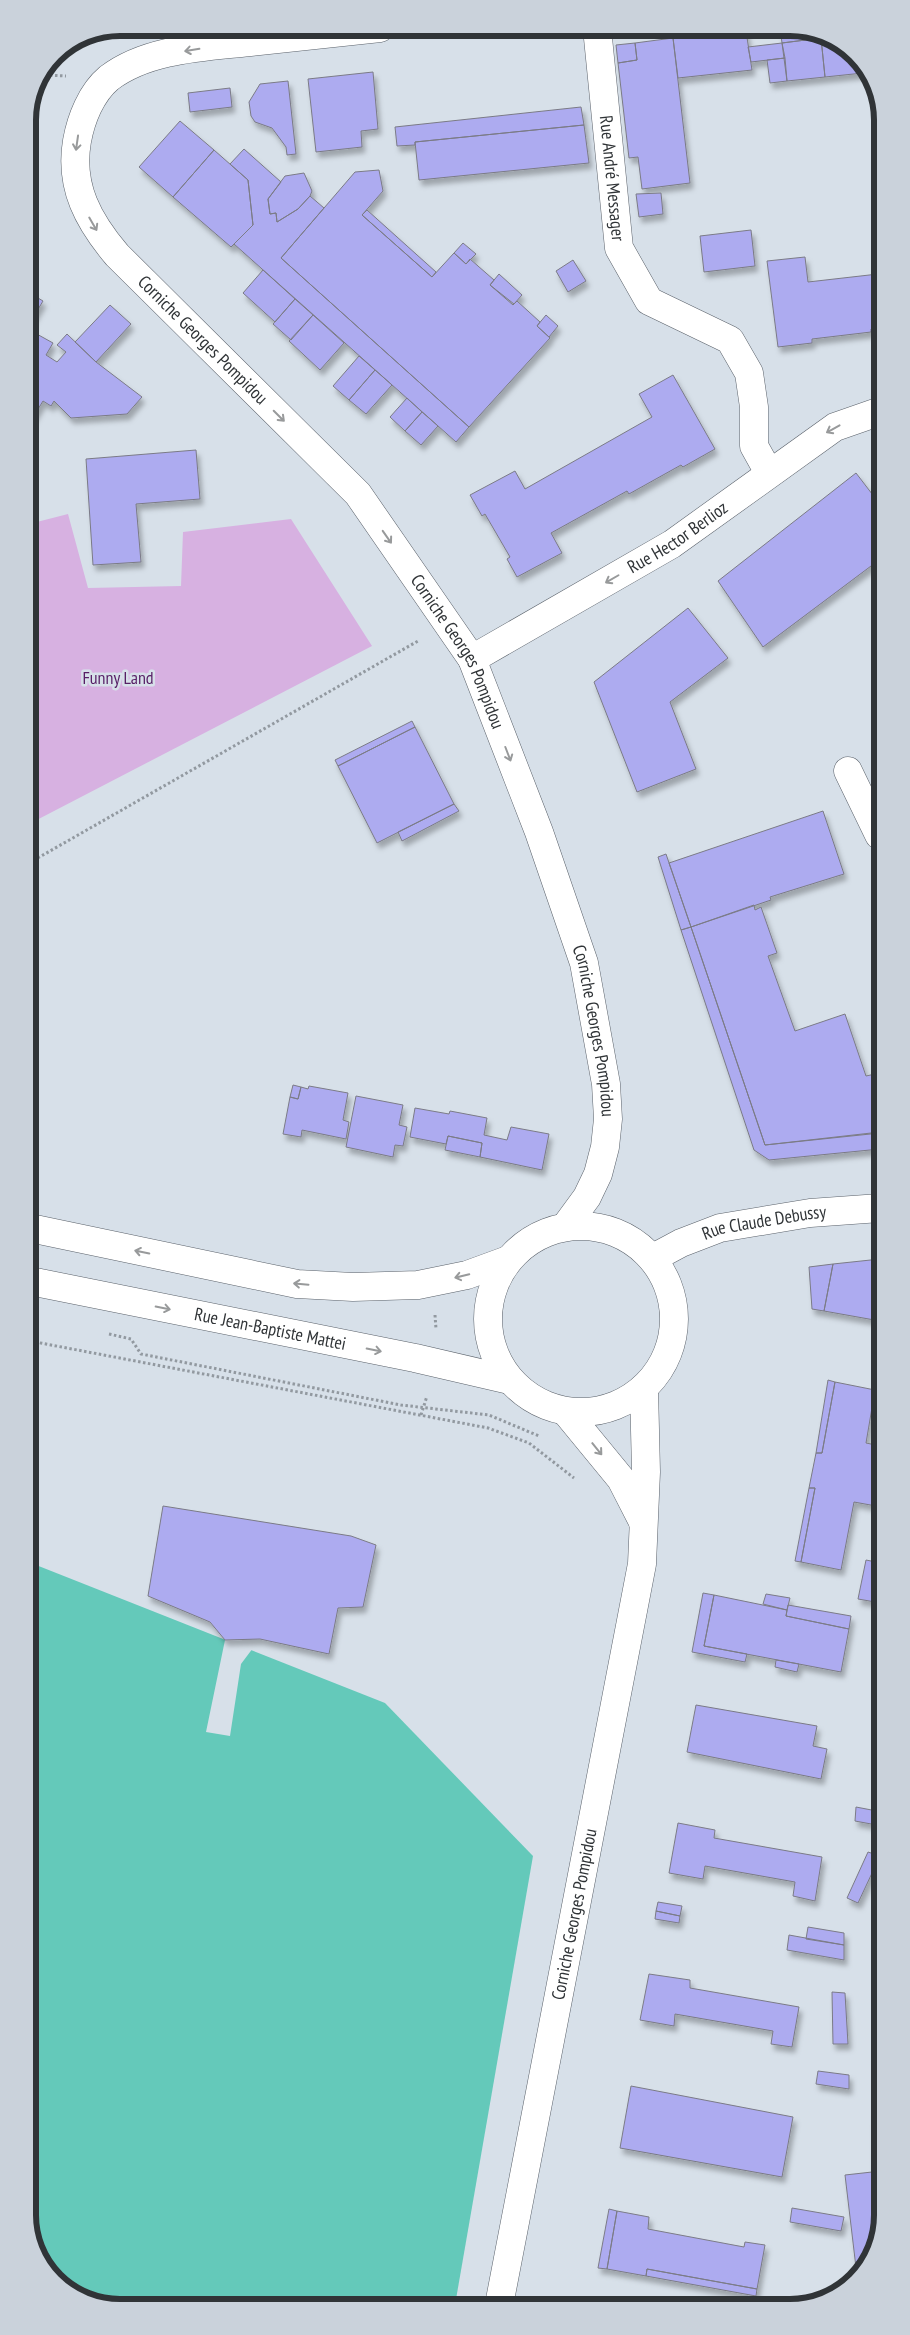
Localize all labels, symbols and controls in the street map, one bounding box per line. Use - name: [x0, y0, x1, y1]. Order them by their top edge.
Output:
- one-way arrow: [185, 45, 201, 55]
- street label: Rue André Messager: [595, 114, 630, 242]
- one-way arrow: [72, 134, 82, 150]
- one-way arrow: [89, 217, 99, 231]
- street label: Corniche Georges Pompidou: [133, 270, 273, 409]
- one-way arrow: [273, 410, 285, 422]
- one-way arrow: [826, 425, 841, 434]
- street label: Rue Hector Berlioz: [623, 496, 732, 578]
- one-way arrow: [382, 529, 392, 543]
- street label: Corniche Georges Pompidou: [406, 570, 510, 732]
- one-way arrow: [605, 574, 619, 584]
- park label: Funny Land: [82, 666, 154, 689]
- one-way arrow: [505, 746, 514, 761]
- street label: Corniche Georges Pompidou: [568, 942, 620, 1117]
- street label: Rue Claude Debussy: [699, 1200, 827, 1245]
- one-way arrow: [134, 1246, 150, 1256]
- one-way arrow: [455, 1272, 471, 1281]
- one-way arrow: [293, 1279, 309, 1289]
- street label: Rue Jean-Baptiste Mattei: [192, 1302, 348, 1355]
- one-way arrow: [154, 1304, 170, 1313]
- one-way arrow: [365, 1346, 381, 1355]
- one-way arrow: [592, 1442, 603, 1455]
- street label: Corniche Georges Pompidou: [546, 1826, 602, 2002]

